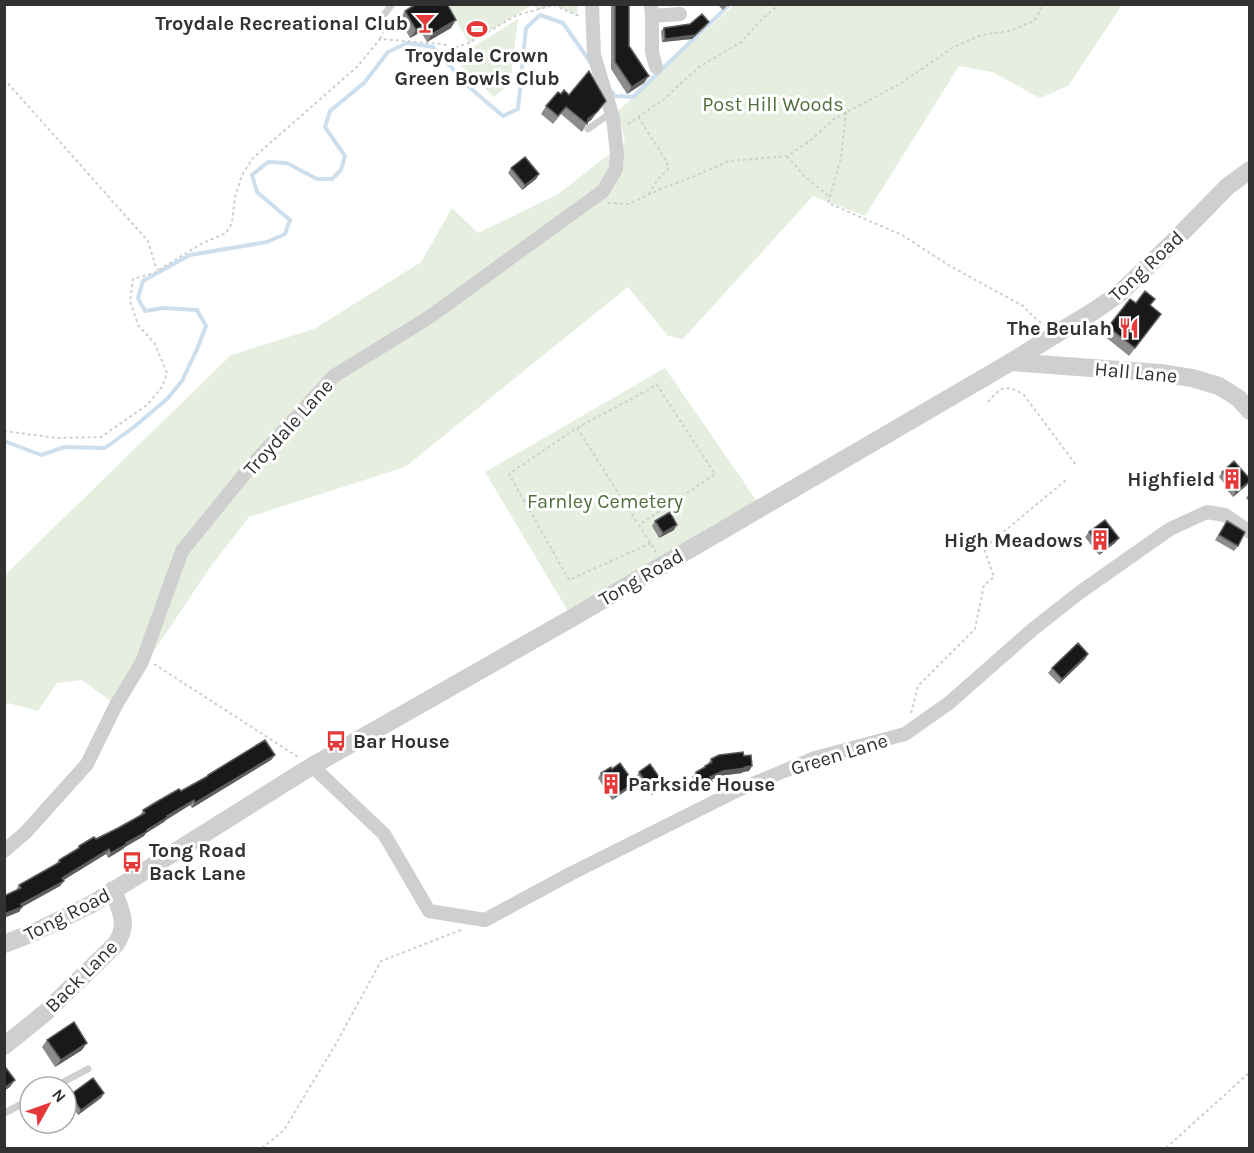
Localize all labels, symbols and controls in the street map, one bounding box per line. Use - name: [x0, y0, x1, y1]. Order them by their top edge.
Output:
- bar icon: Troydale Recreational Club: [413, 11, 437, 35]
- place label: Troydale Recreational Club: [155, 12, 408, 35]
- sports icon: Troydale Crown Green Bowls Club: [465, 17, 489, 41]
- place label: Troydale Crown Green Bowls Club: [395, 44, 559, 90]
- park label: Post Hill Woods: [702, 93, 844, 116]
- street label: Tong Road: [1104, 226, 1188, 307]
- restaurant icon: The Beulah: [1117, 316, 1141, 340]
- place label: The Beulah: [1007, 317, 1112, 340]
- street label: Hall Lane: [1094, 357, 1178, 388]
- street label: Troydale Lane: [239, 374, 338, 480]
- building icon: Highfield: [1220, 467, 1244, 491]
- place label: Highfield: [1127, 468, 1215, 491]
- park label: Farnley Cemetery: [527, 490, 683, 513]
- building icon: High Meadows: [1088, 528, 1112, 552]
- place label: High Meadows: [944, 529, 1083, 552]
- street label: Tong Road: [595, 544, 687, 611]
- bus stop icon: Bar House: [324, 729, 348, 753]
- street label: Green Lane: [788, 729, 890, 780]
- place label: Bar House: [353, 730, 450, 753]
- building icon: Parkside House: [599, 772, 623, 796]
- place label: Parkside House: [628, 773, 775, 796]
- place label: Tong Road Back Lane: [149, 839, 246, 885]
- bus stop icon: Tong Road Back Lane: [120, 850, 144, 874]
- street label: Tong Road: [20, 883, 114, 946]
- street label: Back Lane: [41, 936, 122, 1017]
- north arrow: [18, 1075, 78, 1135]
- text: N: [48, 1085, 70, 1106]

